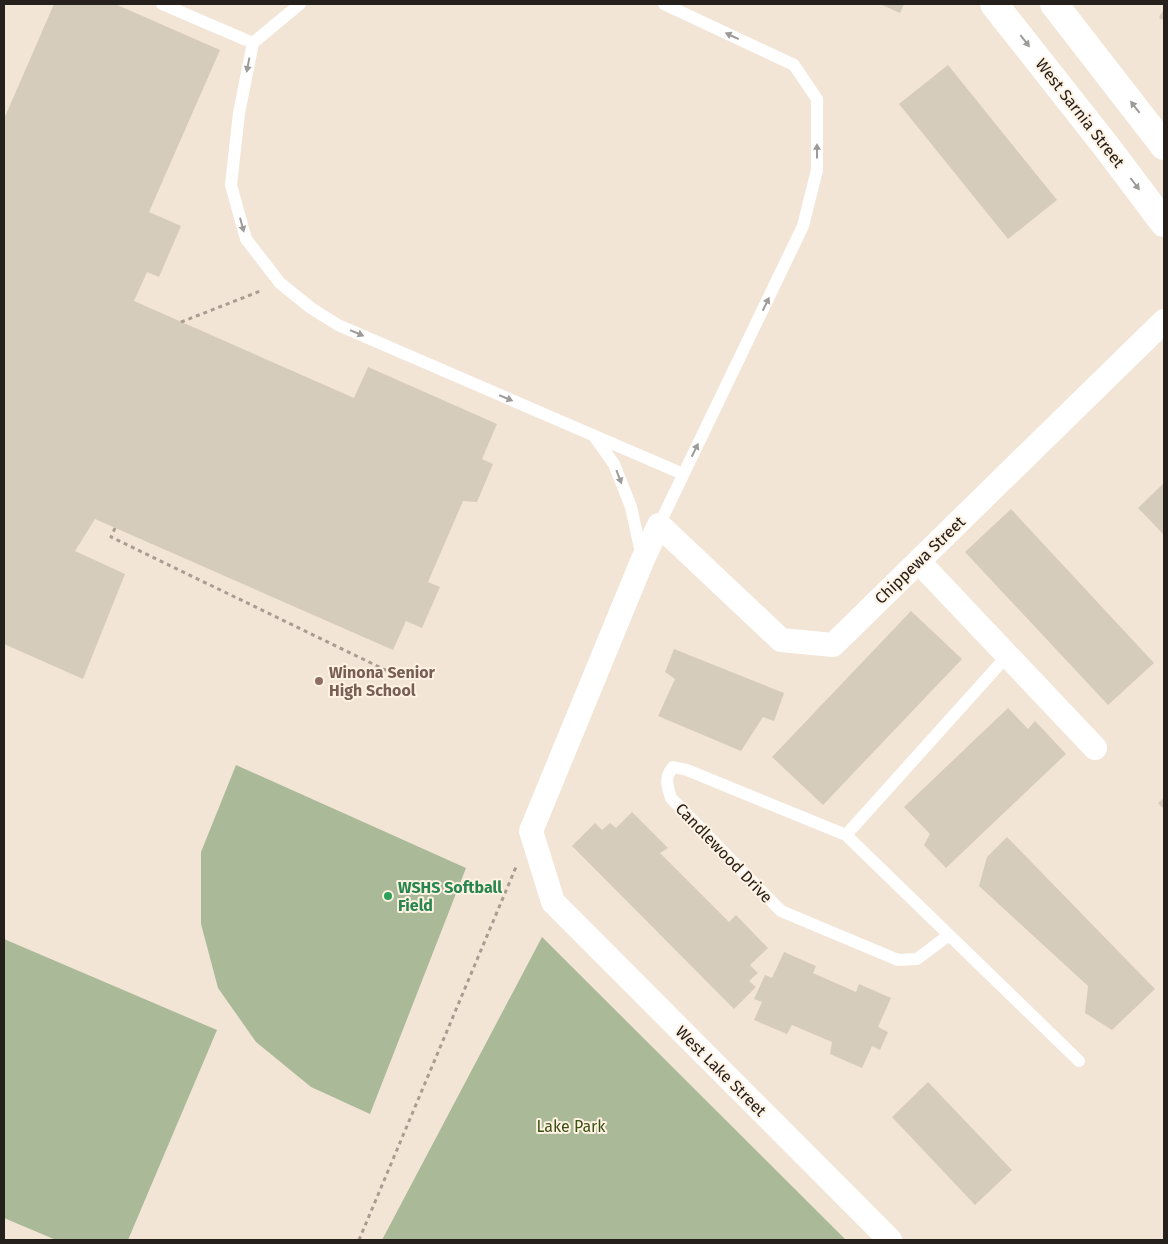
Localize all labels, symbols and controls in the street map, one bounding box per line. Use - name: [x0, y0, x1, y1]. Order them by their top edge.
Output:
- one-way arrow: [725, 31, 739, 39]
- one-way arrow: [1019, 35, 1030, 48]
- street label: West Sarnia Street: [1032, 55, 1129, 171]
- one-way arrow: [244, 57, 252, 73]
- one-way arrow: [1130, 101, 1141, 114]
- one-way arrow: [813, 143, 821, 159]
- one-way arrow: [1130, 177, 1140, 191]
- one-way arrow: [239, 217, 247, 232]
- one-way arrow: [761, 296, 770, 311]
- one-way arrow: [350, 330, 364, 338]
- one-way arrow: [499, 394, 513, 402]
- one-way arrow: [691, 443, 699, 457]
- one-way arrow: [615, 470, 623, 485]
- street label: Chippewa Street: [871, 512, 969, 608]
- place label: Winona Senior High School: [329, 663, 436, 700]
- marker: Winona Senior High School: [313, 675, 325, 687]
- street label: Candlewood Drive: [672, 799, 776, 907]
- place label: WSHS Softball Field: [398, 878, 502, 915]
- marker: WSHS Softball Field: [382, 890, 394, 902]
- street label: West Lake Street: [672, 1022, 770, 1120]
- park label: Lake Park: [536, 1117, 606, 1136]

